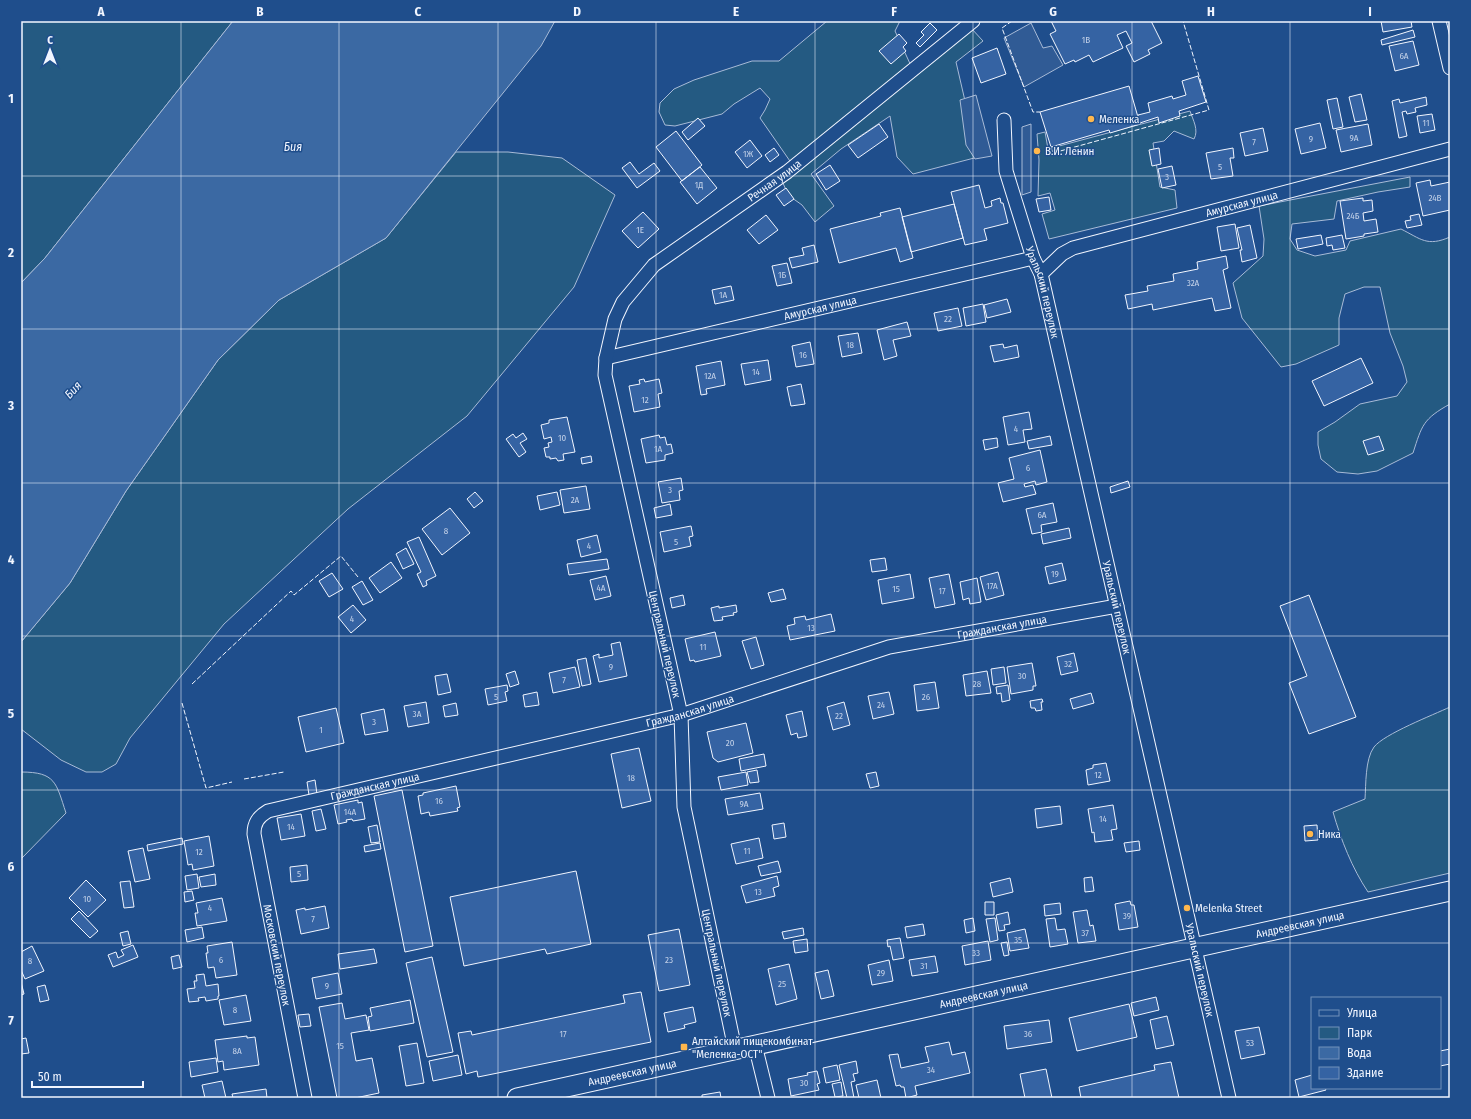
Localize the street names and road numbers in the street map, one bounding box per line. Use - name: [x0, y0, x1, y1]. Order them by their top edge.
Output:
- street label: Речная улица: [745, 157, 804, 205]
- street label: Амурская улица: [1204, 188, 1279, 220]
- street label: Уральский переулок: [1022, 244, 1062, 341]
- street label: Амурская улица: [783, 294, 858, 323]
- street label: Уральский переулок: [1099, 559, 1134, 656]
- street label: Центральный переулок: [646, 589, 683, 700]
- street label: Гражданская улица: [956, 613, 1048, 642]
- street label: Гражданская улица: [645, 692, 736, 730]
- street label: Гражданская улица: [329, 770, 421, 803]
- street label: Московский переулок: [260, 903, 293, 1008]
- street label: Центральный переулок: [699, 908, 734, 1019]
- street label: Андреевская улица: [1255, 909, 1346, 941]
- street label: Уральский переулок: [1182, 921, 1217, 1019]
- street label: Андреевская улица: [938, 979, 1029, 1011]
- street label: Андреевская улица: [587, 1057, 678, 1089]

